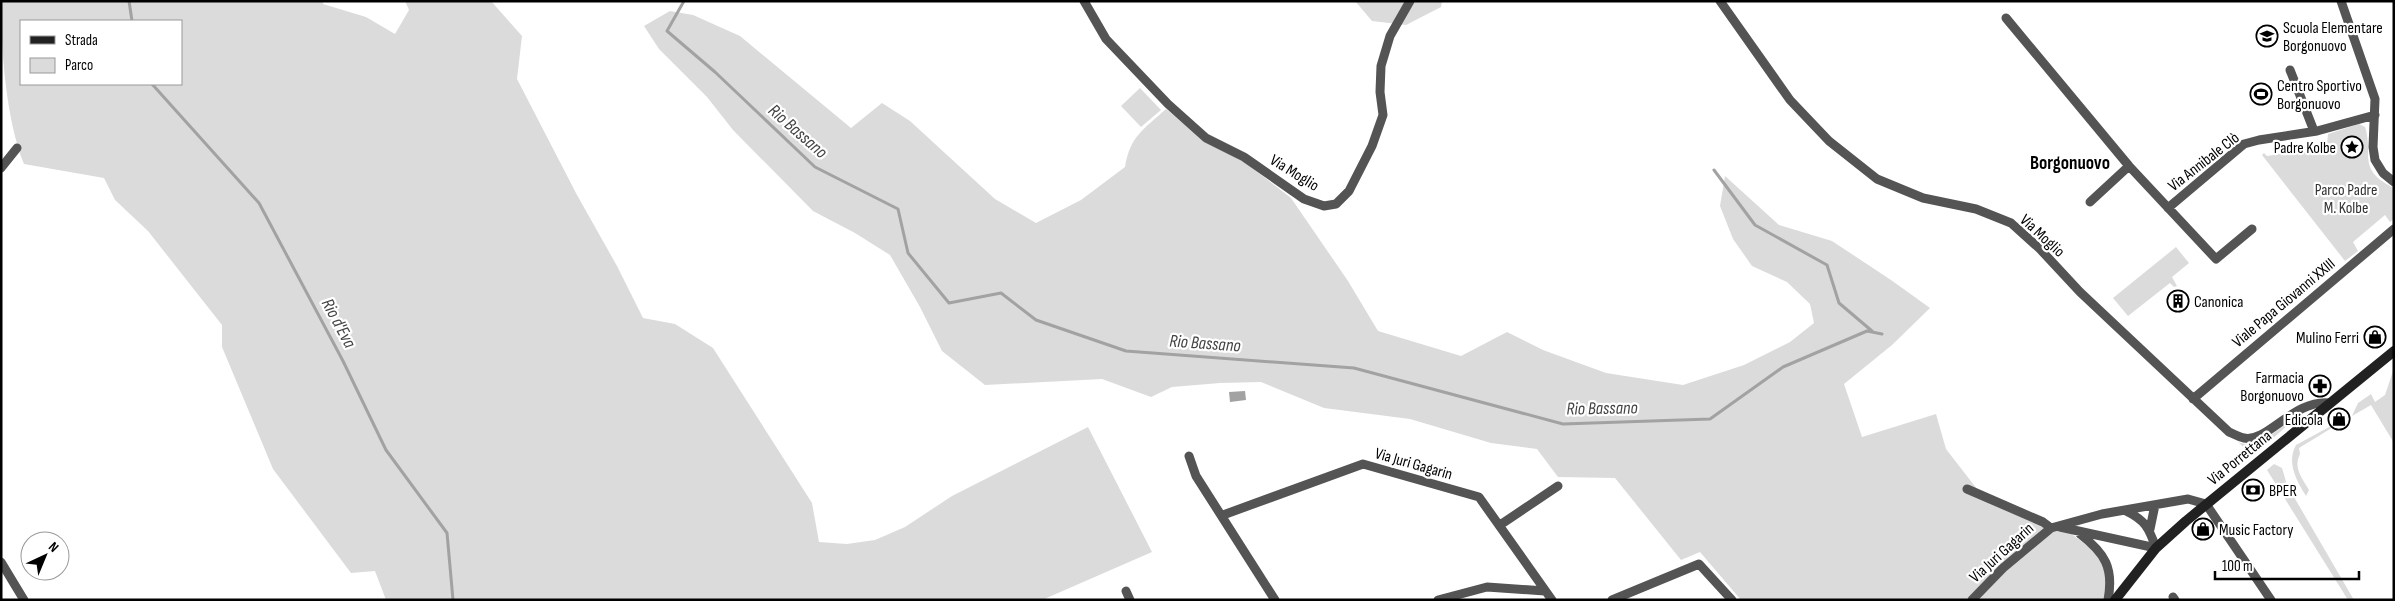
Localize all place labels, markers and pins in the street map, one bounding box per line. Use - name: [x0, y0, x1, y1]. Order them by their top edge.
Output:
- place label: Scuola Elementare Borgonuovo: [2283, 19, 2383, 56]
- school or university icon: Scuola Elementare Borgonuovo: [2255, 24, 2279, 48]
- place label: Centro Sportivo Borgonuovo: [2277, 77, 2362, 114]
- sports icon: Centro Sportivo Borgonuovo: [2249, 82, 2273, 106]
- place icon: Padre Kolbe: [2340, 135, 2364, 159]
- place label: Padre Kolbe: [2274, 139, 2336, 158]
- building icon: Canonica: [2166, 289, 2190, 313]
- place label: Canonica: [2194, 293, 2243, 312]
- shop icon: Mulino Ferri: [2363, 325, 2387, 349]
- place label: Mulino Ferri: [2296, 329, 2359, 348]
- place label: Farmacia Borgonuovo: [2240, 369, 2304, 406]
- pharmacy icon: Farmacia Borgonuovo: [2308, 374, 2332, 398]
- shop icon: Edicola: [2327, 407, 2351, 431]
- place label: Edicola: [2285, 411, 2323, 430]
- bank icon: BPER: [2241, 478, 2265, 502]
- place label: BPER: [2269, 482, 2297, 501]
- shop icon: Music Factory: [2191, 517, 2215, 541]
- place label: Music Factory: [2219, 521, 2293, 540]

